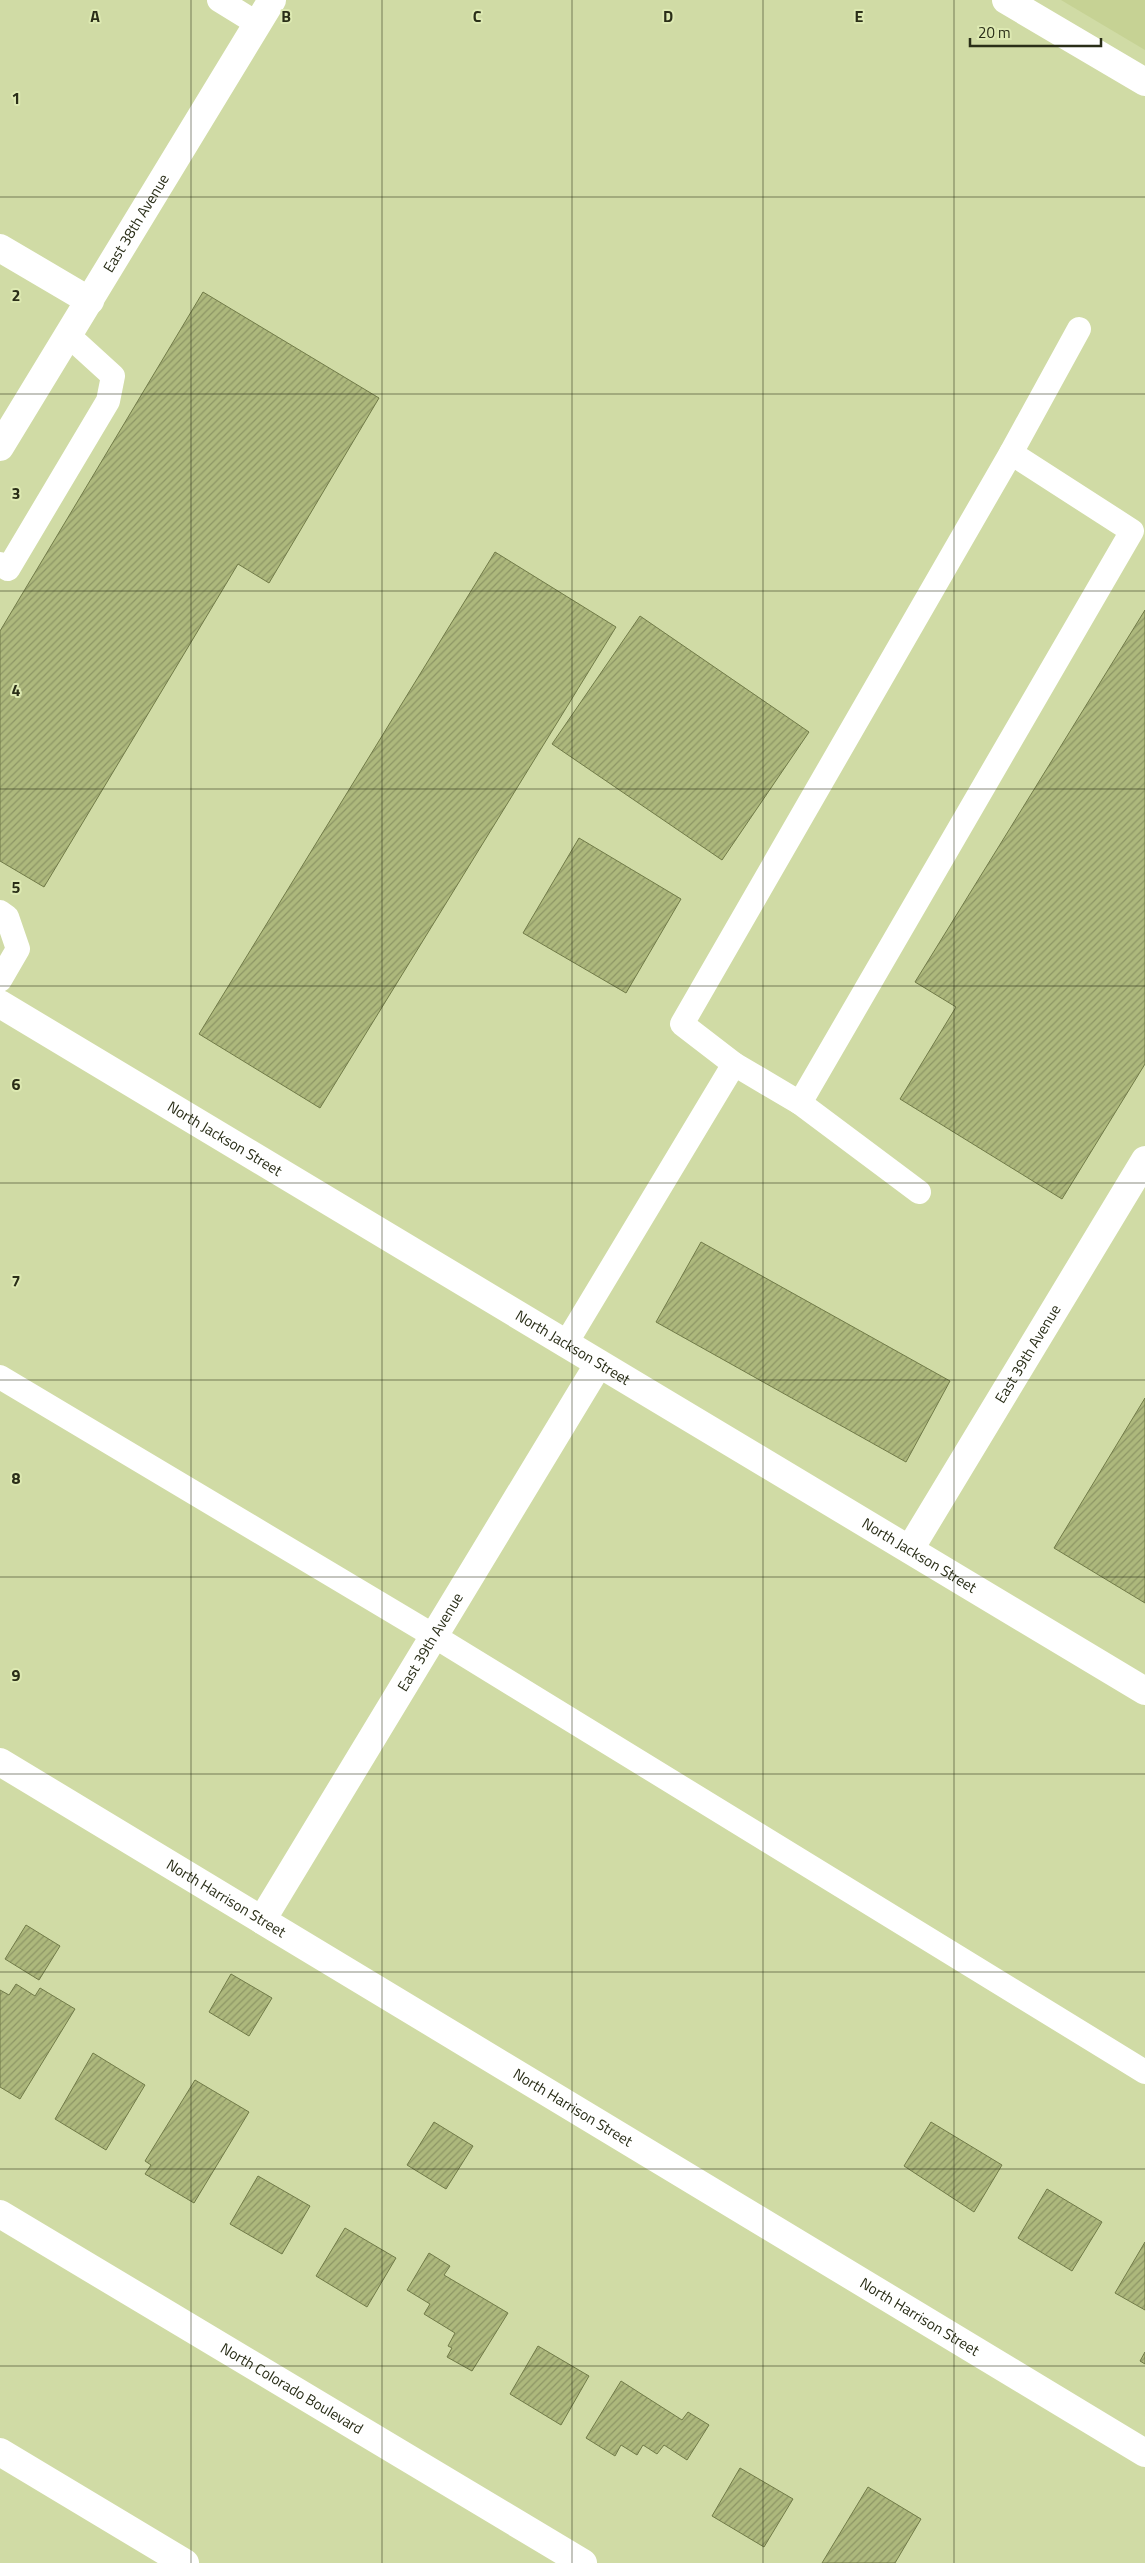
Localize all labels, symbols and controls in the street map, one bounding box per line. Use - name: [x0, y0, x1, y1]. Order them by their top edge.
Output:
- text: A: [90, 4, 100, 28]
- text: B: [281, 4, 291, 28]
- text: C: [473, 4, 482, 28]
- text: D: [663, 4, 673, 28]
- text: E: [855, 4, 864, 28]
- scale bar: [970, 15, 1101, 47]
- text: 20 m: [978, 21, 1011, 44]
- text: 1: [12, 86, 20, 110]
- street label: East 38th Avenue: [97, 169, 175, 277]
- text: 2: [12, 283, 20, 307]
- text: 3: [12, 481, 20, 505]
- text: 4: [12, 678, 21, 702]
- text: 5: [12, 875, 21, 899]
- text: 6: [12, 1072, 21, 1096]
- street label: North Jackson Street: [163, 1095, 287, 1182]
- text: 7: [12, 1269, 20, 1293]
- street label: East 39th Avenue: [989, 1300, 1066, 1407]
- street label: North Jackson Street: [511, 1304, 636, 1391]
- text: 8: [12, 1466, 21, 1490]
- street label: North Jackson Street: [858, 1512, 982, 1599]
- street label: East 39th Avenue: [391, 1588, 469, 1695]
- text: 9: [12, 1663, 21, 1687]
- street label: North Harrison Street: [162, 1853, 291, 1943]
- street label: North Harrison Street: [509, 2062, 638, 2153]
- street label: North Harrison Street: [856, 2271, 985, 2362]
- street label: North Colorado Boulevard: [216, 2337, 368, 2440]

